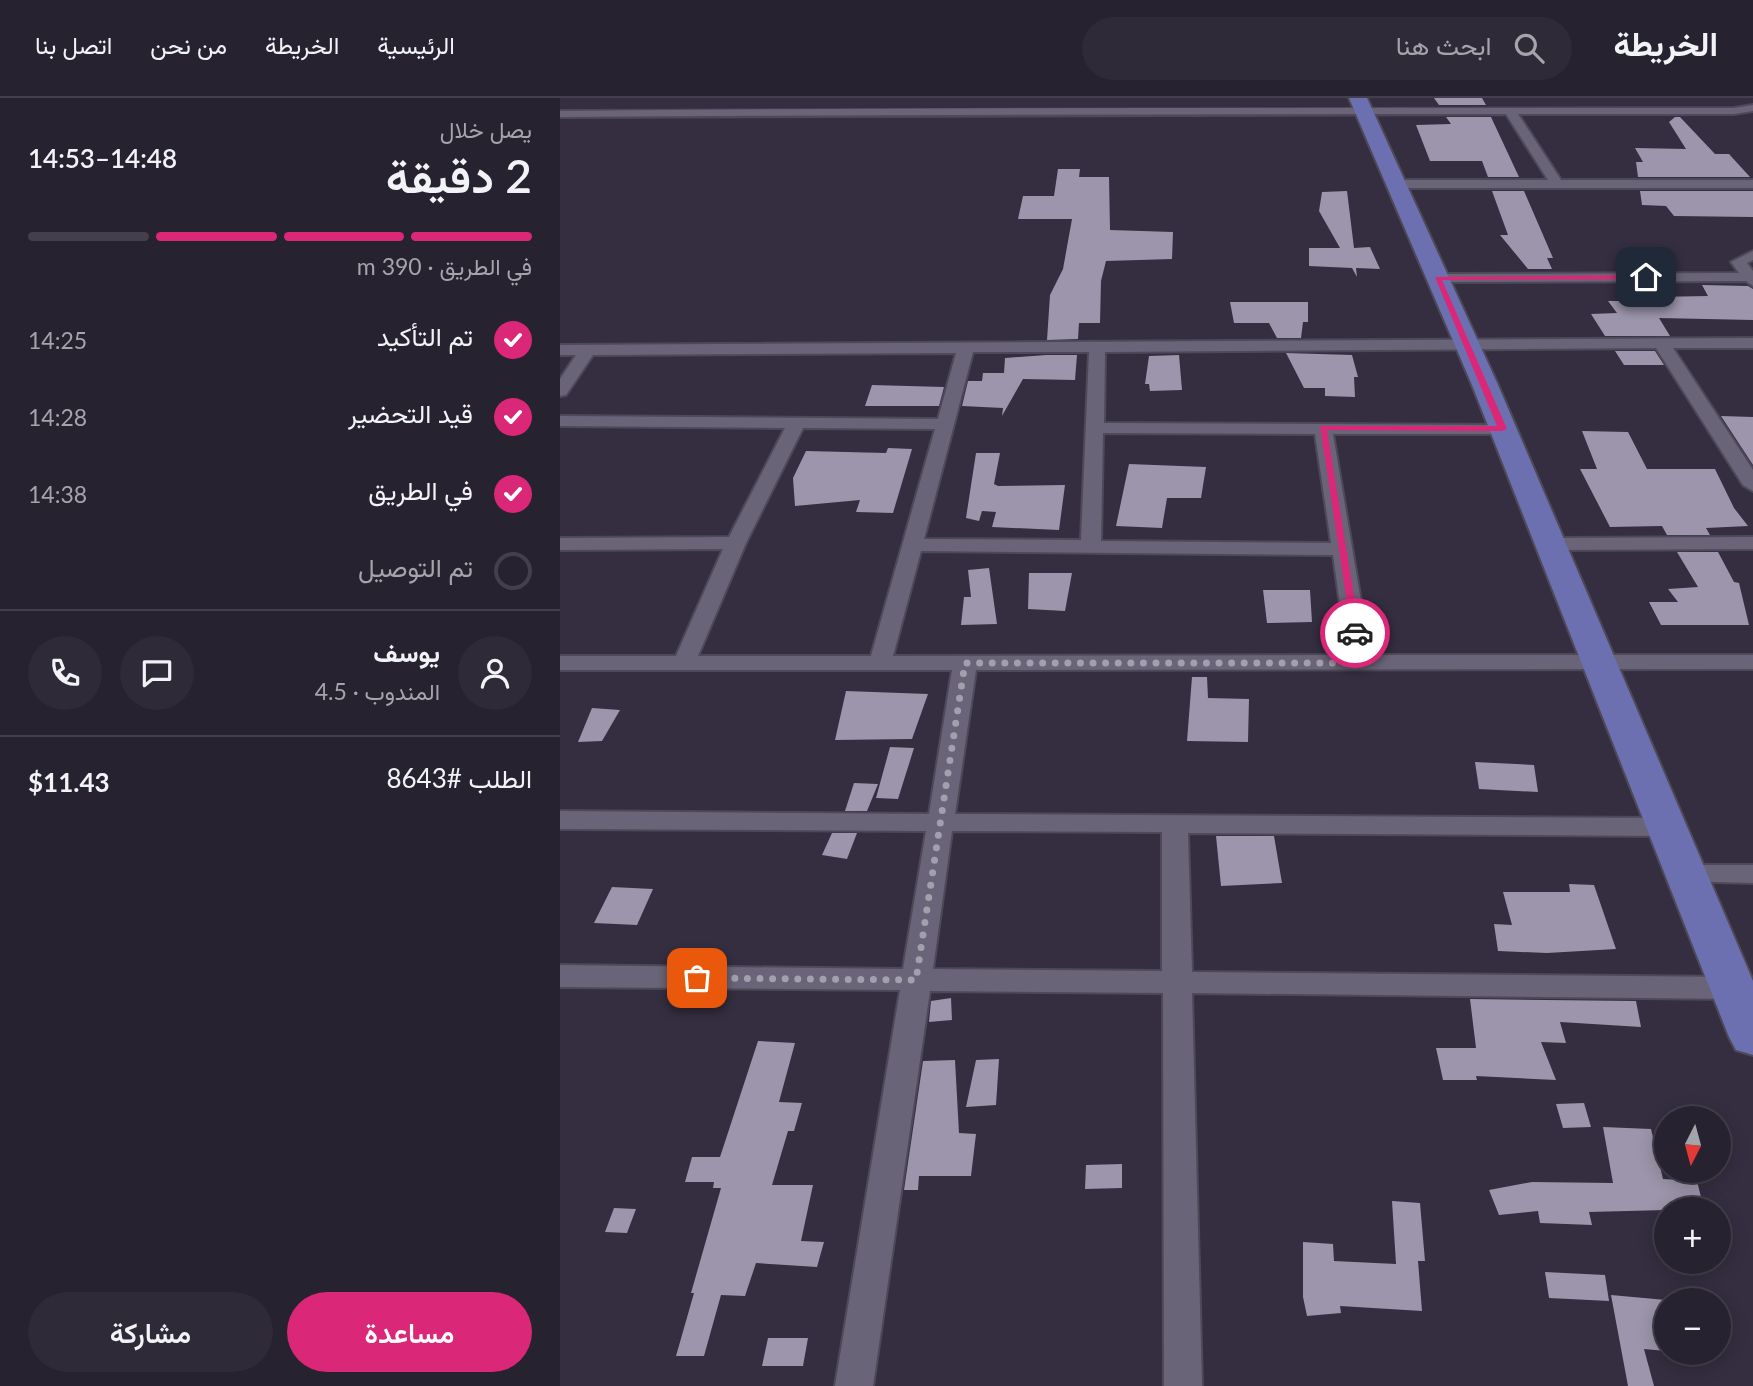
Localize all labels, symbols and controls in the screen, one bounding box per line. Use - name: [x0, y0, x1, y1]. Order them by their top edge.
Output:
- search box: [1082, 17, 1572, 80]
- text: الخريطة: [1614, 23, 1718, 63]
- text: ابحث هنا: [1396, 29, 1492, 61]
- icon: search: [1510, 29, 1548, 67]
- text: اتصل بنا: [35, 30, 112, 59]
- text: من نحن: [150, 30, 227, 59]
- text: الخريطة: [265, 30, 339, 59]
- text: الرئيسية: [377, 30, 455, 59]
- text: يصل خلال: [440, 115, 532, 143]
- text: 14:48–14:53: [28, 142, 177, 174]
- text: 2 دقيقة: [386, 148, 532, 203]
- pin: [1616, 247, 1676, 307]
- text: في الطريق · 390 m: [357, 252, 532, 280]
- icon: home: [1627, 258, 1665, 296]
- text: تم التأكيد: [377, 320, 473, 352]
- icon: check: [494, 321, 532, 359]
- text: 14:25: [28, 326, 87, 354]
- text: قيد التحضير: [348, 397, 473, 429]
- icon: check: [494, 398, 532, 436]
- text: 14:28: [28, 403, 87, 431]
- text: في الطريق: [368, 474, 473, 506]
- icon: check: [494, 475, 532, 513]
- text: 14:38: [28, 480, 87, 508]
- text: تم التوصيل: [358, 551, 473, 583]
- courier: [1320, 598, 1390, 668]
- icon: car: [1336, 614, 1374, 652]
- button: phone: [28, 636, 102, 710]
- button: chat: [120, 636, 194, 710]
- text: يوسف: [373, 636, 440, 668]
- button: person: [458, 636, 532, 710]
- text: المندوب · 4.5: [315, 677, 440, 705]
- text: الطلب #8643: [386, 762, 532, 794]
- text: $11.43: [28, 766, 110, 798]
- pin: [667, 948, 727, 1008]
- icon: bag: [678, 959, 716, 997]
- north arrow: [1654, 1106, 1731, 1183]
- map controls: [1654, 1106, 1731, 1365]
- button: +: [1654, 1197, 1731, 1274]
- button: −: [1654, 1288, 1731, 1365]
- button: مشاركة: [28, 1292, 273, 1372]
- button: مساعدة: [287, 1292, 532, 1372]

